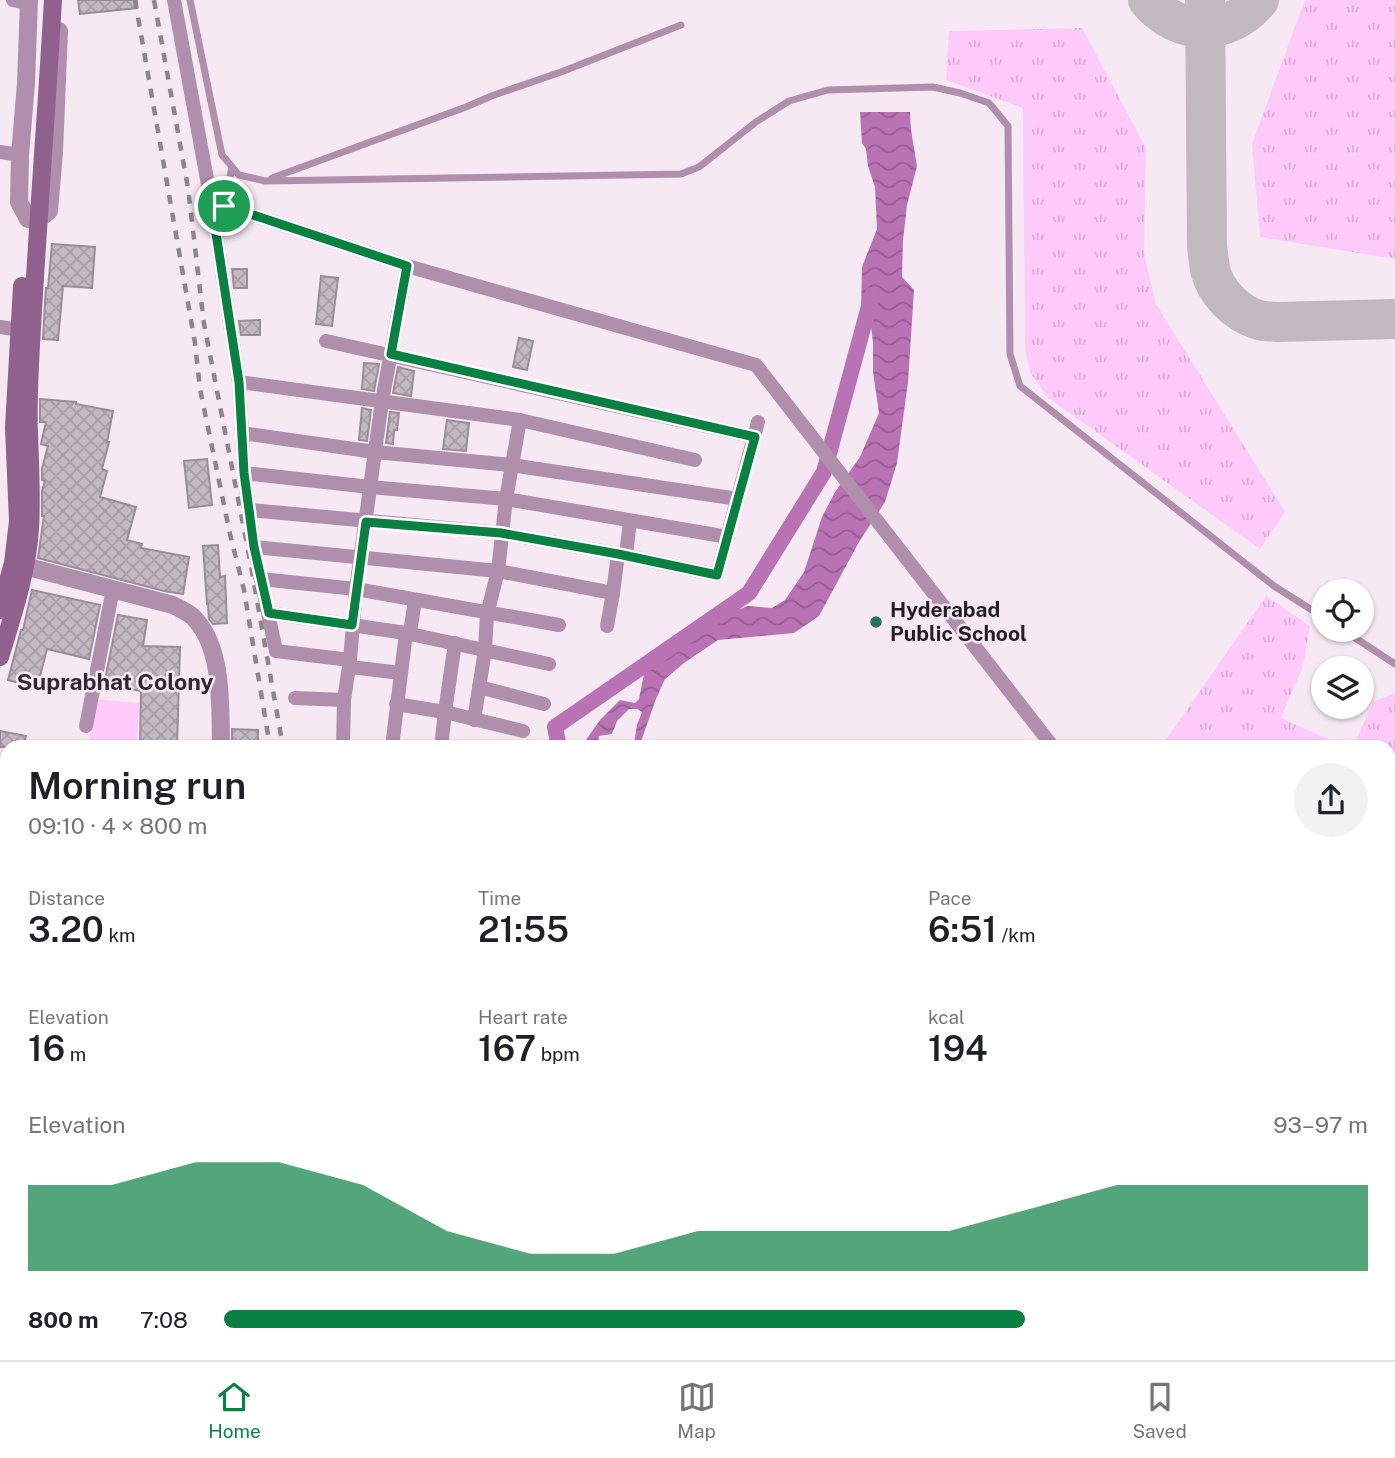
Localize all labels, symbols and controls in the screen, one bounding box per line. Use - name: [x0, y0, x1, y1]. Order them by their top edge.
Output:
- pin: [194, 176, 254, 236]
- icon: arrive: [205, 187, 243, 225]
- map controls: [1311, 579, 1374, 719]
- button: locate: [1311, 579, 1374, 642]
- place label: Hyderabad Public School: [890, 597, 1027, 646]
- marker: Hyderabad Public School: [868, 614, 884, 630]
- button: layers: [1311, 656, 1374, 719]
- district label: Suprabhat Colony: [17, 668, 213, 695]
- text: Morning run: [28, 763, 246, 808]
- button: share: [1294, 763, 1368, 837]
- text: 09:10 · 4 × 800 m: [28, 812, 208, 839]
- text: Distance: [28, 887, 105, 909]
- text: Time: [478, 887, 521, 909]
- text: Pace: [928, 887, 971, 909]
- text: 3.20: [28, 909, 104, 950]
- text: 21:55: [478, 909, 569, 950]
- text: 6:51: [928, 909, 997, 950]
- text: km: [104, 924, 136, 946]
- text: /km: [997, 924, 1035, 946]
- text: Elevation: [28, 1006, 109, 1028]
- text: Heart rate: [478, 1006, 568, 1028]
- text: kcal: [928, 1006, 965, 1028]
- text: 16: [28, 1028, 65, 1069]
- text: 167: [478, 1028, 536, 1069]
- text: 194: [928, 1028, 988, 1069]
- text: m: [65, 1043, 86, 1065]
- text: bpm: [536, 1043, 580, 1065]
- text: Elevation: [28, 1111, 126, 1138]
- text: 93–97 m: [1273, 1111, 1368, 1138]
- text: 800 m: [28, 1306, 99, 1333]
- text: 7:08: [140, 1306, 188, 1333]
- tab: Home: [208, 1378, 261, 1442]
- tab: Map: [677, 1378, 716, 1442]
- tab: Saved: [1132, 1378, 1187, 1442]

